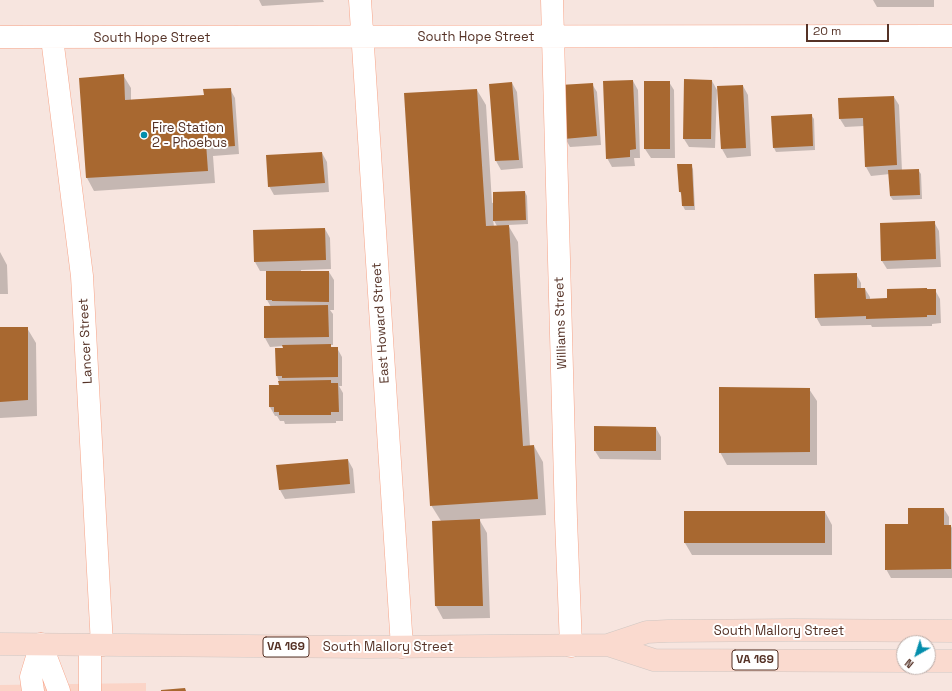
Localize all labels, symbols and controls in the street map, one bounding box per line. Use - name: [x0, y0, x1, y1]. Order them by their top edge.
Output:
- scale bar: [808, 16, 891, 42]
- text: 20 m: [813, 23, 841, 39]
- street label: South Hope Street: [418, 29, 534, 45]
- street label: South Hope Street: [94, 30, 210, 46]
- place label: Fire Station 2 - Phoebus: [152, 120, 227, 151]
- marker: Fire Station 2 - Phoebus: [139, 130, 149, 140]
- street label: East Howard Street: [369, 262, 393, 384]
- street label: Williams Street: [552, 276, 570, 370]
- street label: Lancer Street: [76, 298, 96, 384]
- street label: South Mallory Street: [714, 623, 844, 639]
- north arrow: [896, 635, 936, 675]
- road number: VA 169: [263, 637, 309, 657]
- street label: South Mallory Street: [323, 639, 453, 655]
- road number: VA 169: [732, 650, 778, 670]
- text: N: [902, 656, 916, 671]

